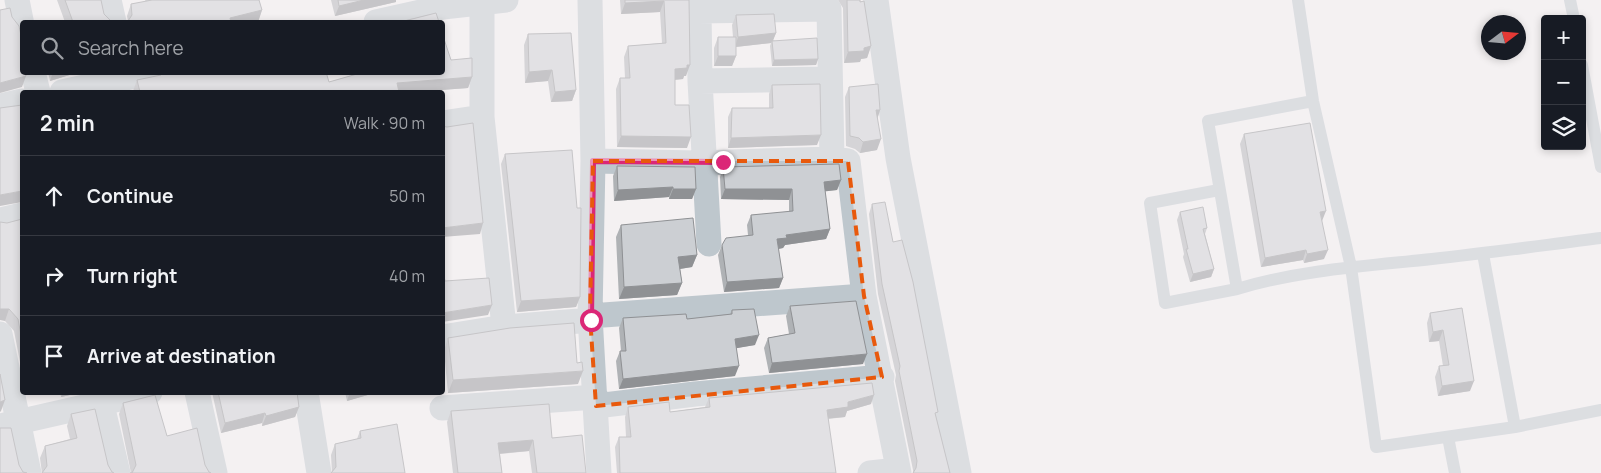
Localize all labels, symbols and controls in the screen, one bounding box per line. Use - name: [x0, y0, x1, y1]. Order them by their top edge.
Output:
- north arrow: [1481, 15, 1526, 60]
- map controls: [1541, 15, 1586, 150]
- button: +: [1541, 15, 1586, 60]
- search box: [20, 20, 445, 75]
- icon: search: [38, 34, 66, 62]
- text: Search here: [78, 35, 184, 61]
- button: −: [1541, 60, 1586, 105]
- button: layers: [1541, 105, 1586, 150]
- text: 2 min: [40, 109, 95, 137]
- text: Walk · 90 m: [344, 112, 425, 134]
- route end: [712, 151, 735, 174]
- icon: ahead: [40, 182, 68, 210]
- text: Continue: [87, 183, 173, 209]
- text: 50 m: [389, 185, 425, 207]
- icon: right: [40, 262, 68, 290]
- text: Turn right: [87, 263, 177, 289]
- text: 40 m: [389, 265, 425, 287]
- route start: [580, 309, 603, 332]
- icon: arrive: [40, 342, 68, 370]
- text: Arrive at destination: [87, 343, 276, 369]

